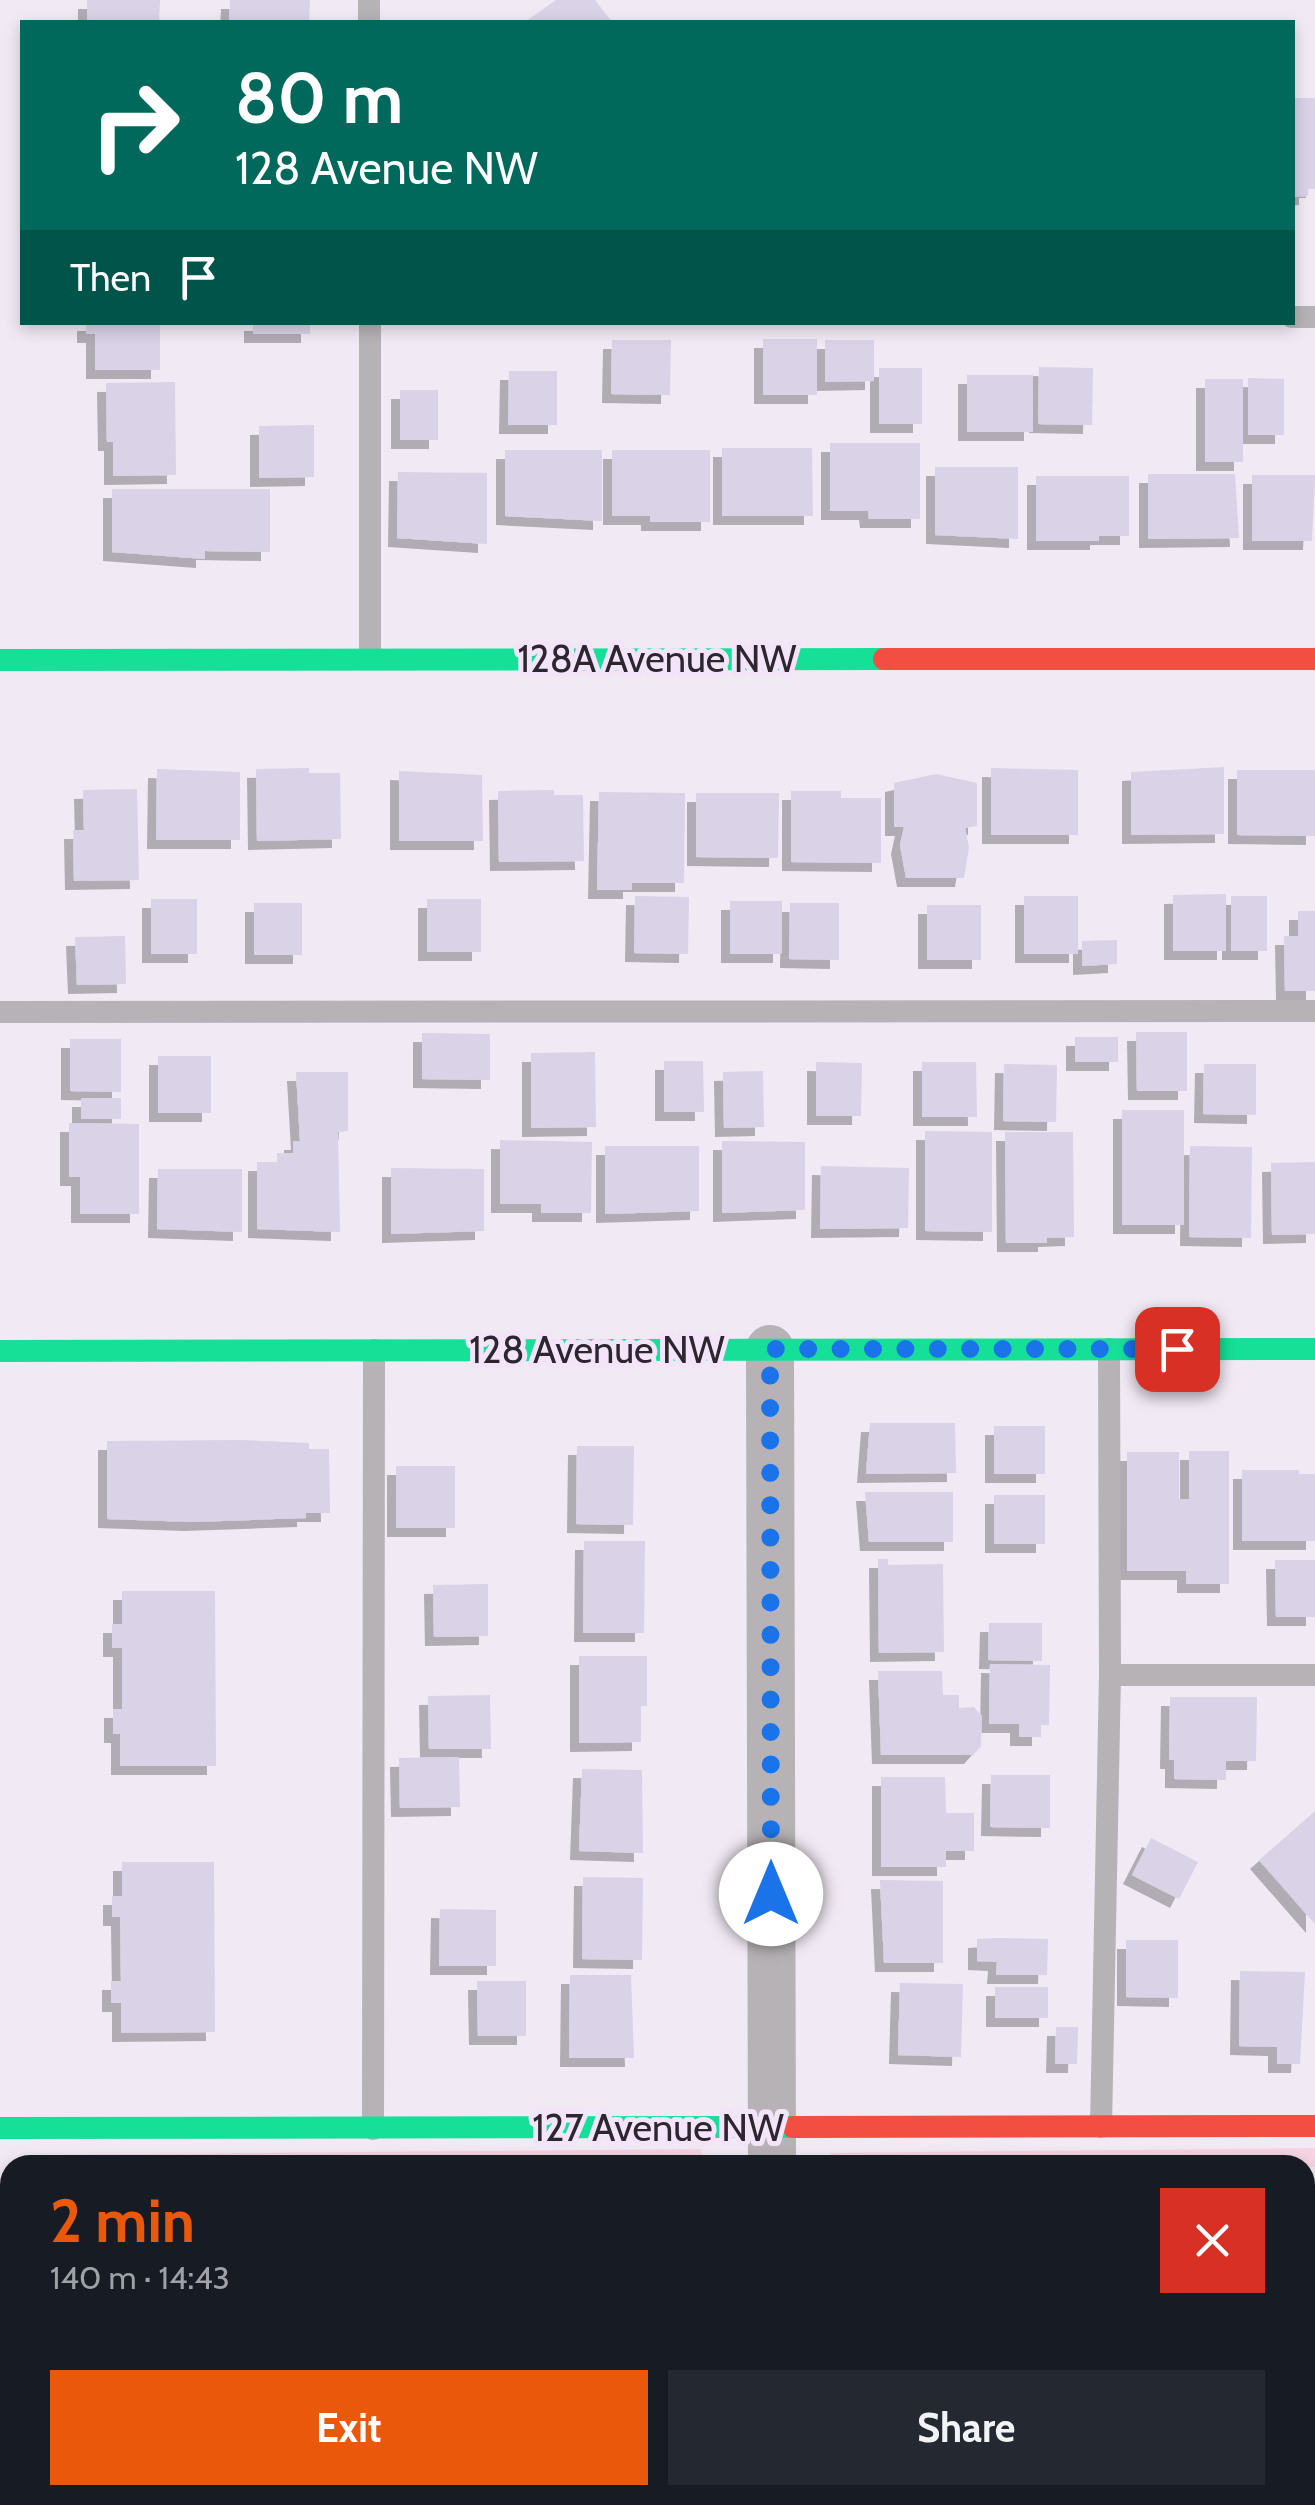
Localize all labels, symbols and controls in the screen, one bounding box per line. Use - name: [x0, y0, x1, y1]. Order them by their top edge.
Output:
- text: 80 m: [235, 55, 403, 141]
- icon: right: [70, 60, 200, 190]
- text: 128 Avenue NW: [235, 141, 538, 195]
- icon: arrive: [171, 250, 226, 305]
- text: Then: [70, 254, 151, 301]
- street label: 128A Avenue NW: [517, 635, 797, 682]
- pin: [1135, 1307, 1220, 1392]
- icon: arrive: [1150, 1322, 1205, 1377]
- street label: 128 Avenue NW: [469, 1326, 725, 1373]
- position arrow: [719, 1842, 823, 1946]
- street label: 127 Avenue NW: [532, 2104, 784, 2151]
- text: 2 min: [50, 2184, 195, 2257]
- button: close: [1160, 2188, 1265, 2293]
- text: 140 m · 14:43: [50, 2258, 230, 2297]
- button: Exit: [50, 2370, 648, 2485]
- button: Share: [668, 2370, 1265, 2485]

